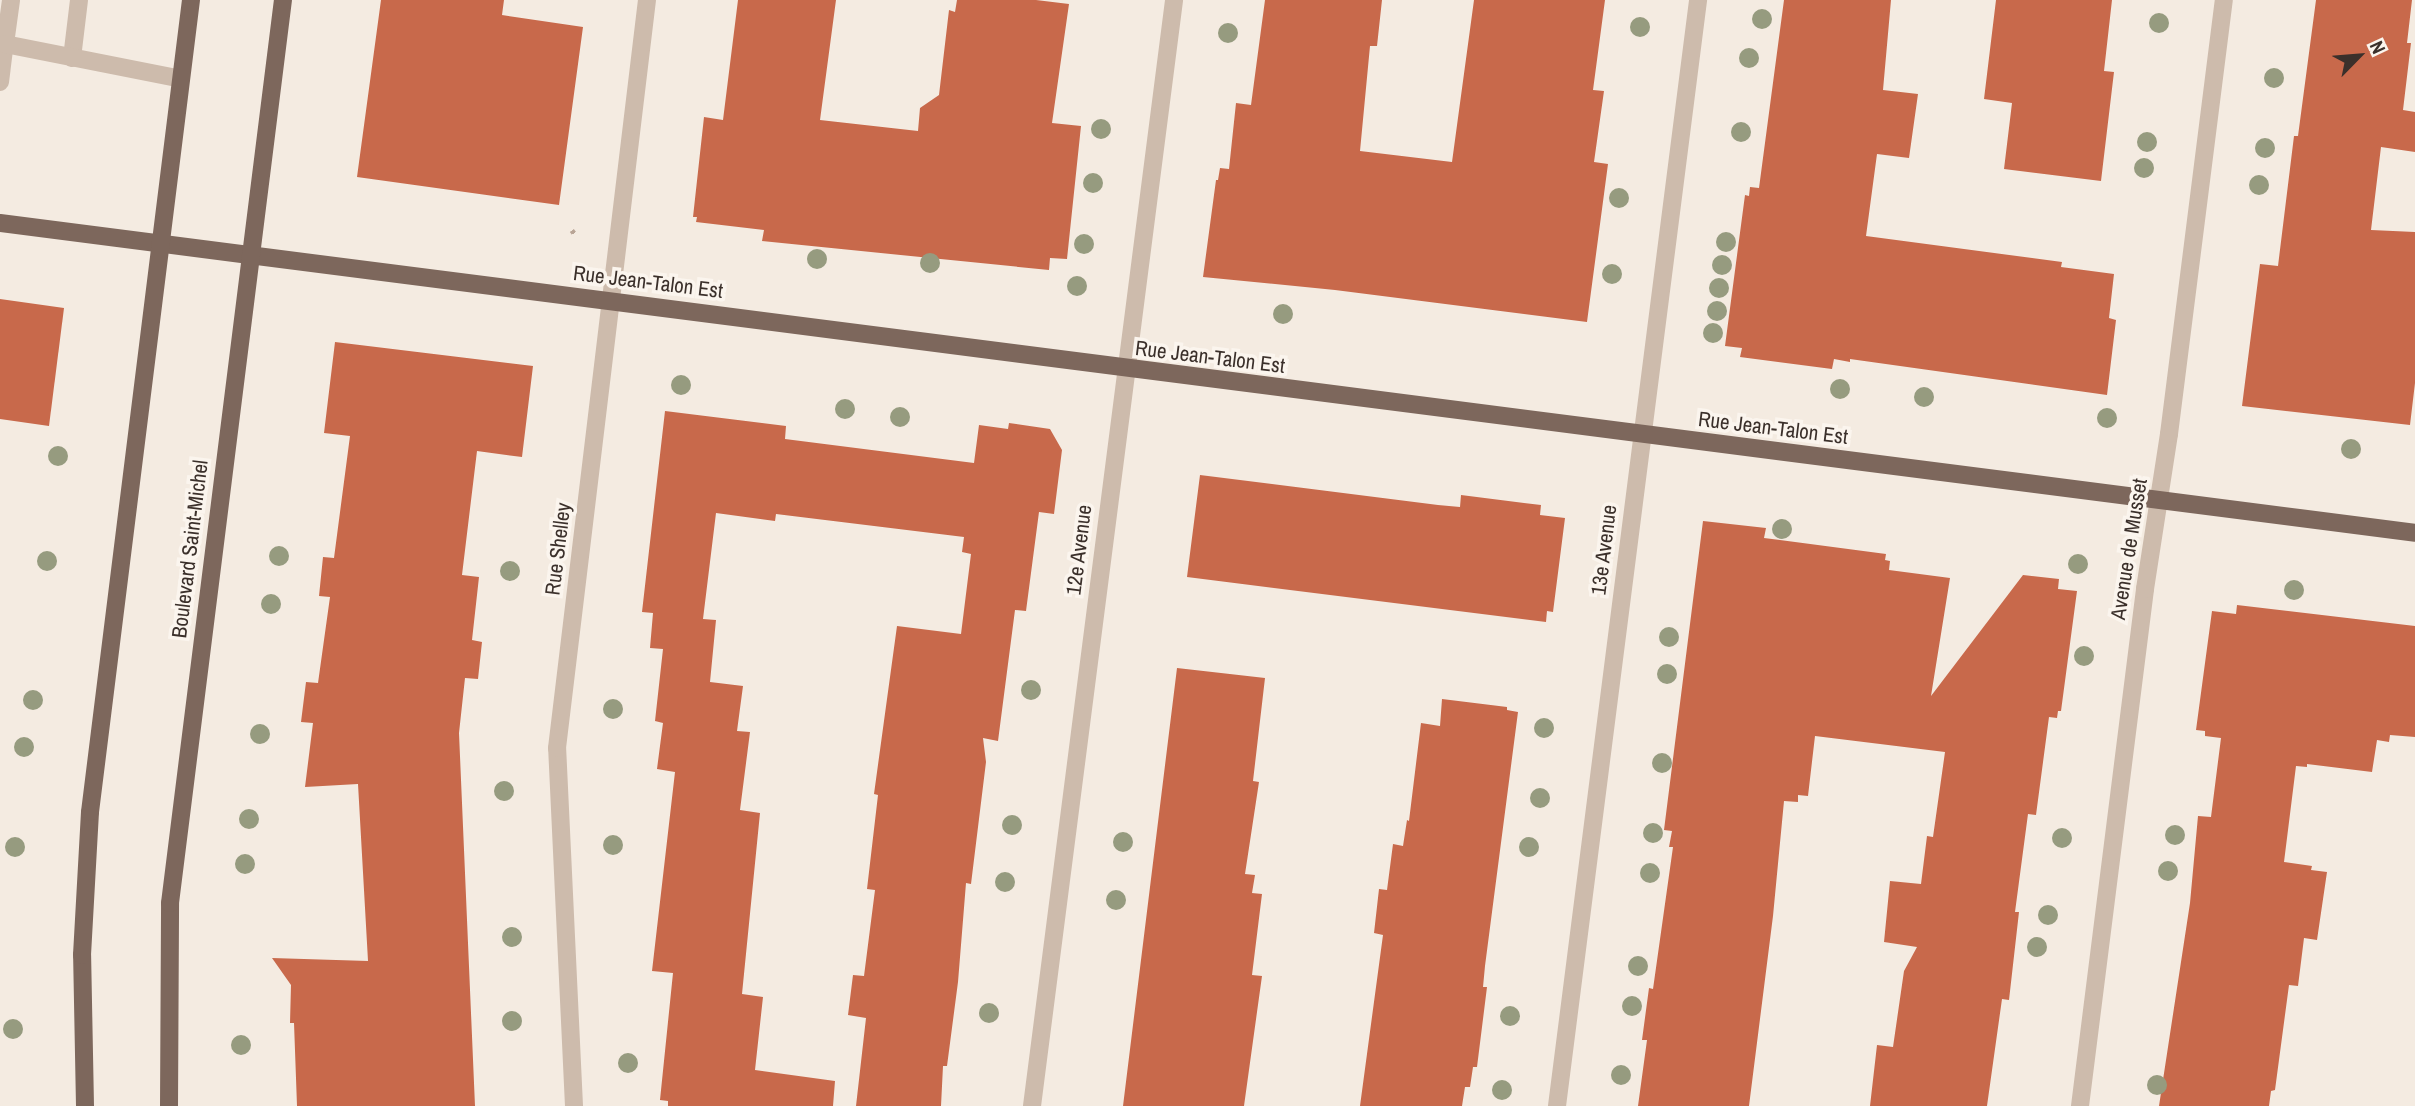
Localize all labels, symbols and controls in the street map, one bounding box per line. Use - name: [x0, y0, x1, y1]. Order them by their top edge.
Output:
- north arrow: [2324, 21, 2394, 91]
- text: N: [2364, 37, 2392, 58]
- street label: Rue Jean-Talon Est: [572, 260, 724, 304]
- street label: Rue Jean-Talon Est: [1134, 335, 1286, 379]
- street label: Rue Jean-Talon Est: [1697, 406, 1849, 450]
- street label: Boulevard Saint-Michel: [167, 459, 213, 639]
- street label: Avenue de Musset: [2105, 477, 2153, 621]
- street label: Rue Shelley: [540, 501, 576, 597]
- street label: 12e Avenue: [1061, 503, 1097, 597]
- street label: 13e Avenue: [1586, 503, 1622, 597]

